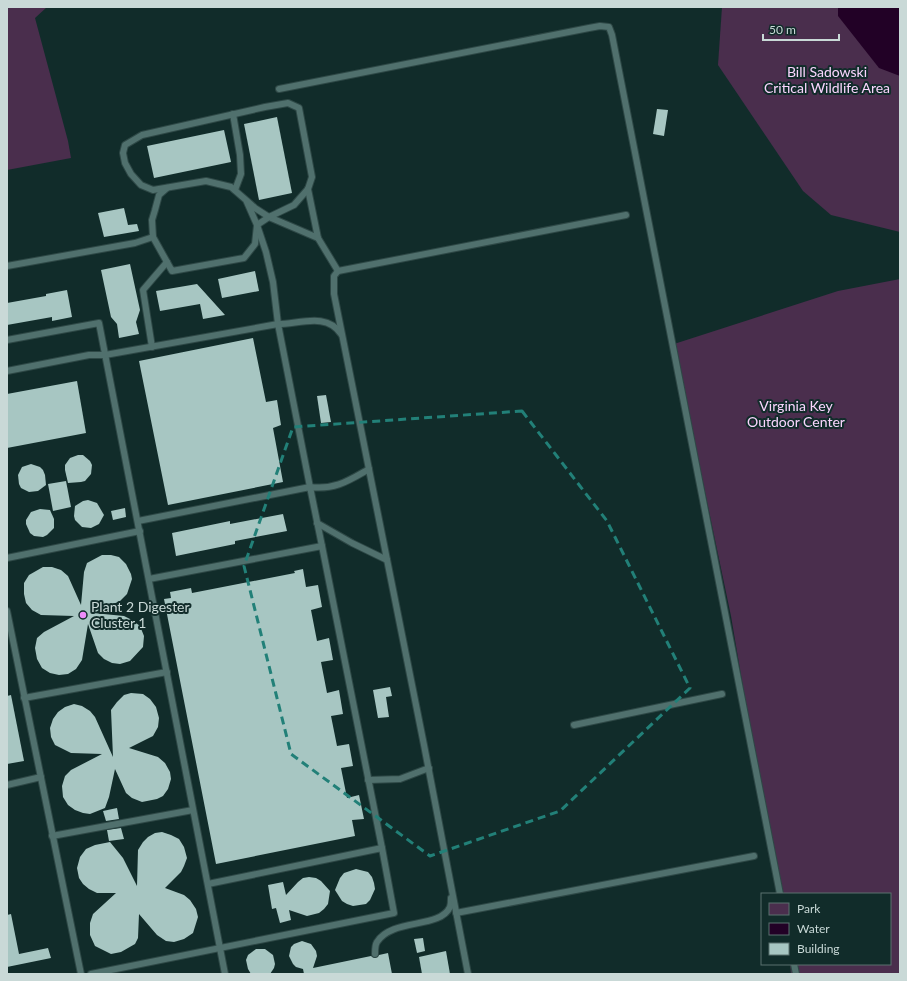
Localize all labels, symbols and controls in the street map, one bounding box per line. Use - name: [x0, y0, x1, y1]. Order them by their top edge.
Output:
- scale bar: [763, 16, 839, 42]
- text: 50 m: [769, 22, 796, 37]
- park label: Bill Sadowski Critical Wildlife Area: [764, 63, 890, 96]
- park label: Virginia Key Outdoor Center: [747, 397, 845, 430]
- place label: Plant 2 Digester Cluster 1: [91, 598, 190, 631]
- marker: Plant 2 Digester Cluster 1: [78, 610, 88, 620]
- legend: [761, 893, 891, 965]
- text: Park: [797, 901, 821, 916]
- text: Water: [797, 921, 830, 936]
- text: Building: [797, 941, 840, 956]

